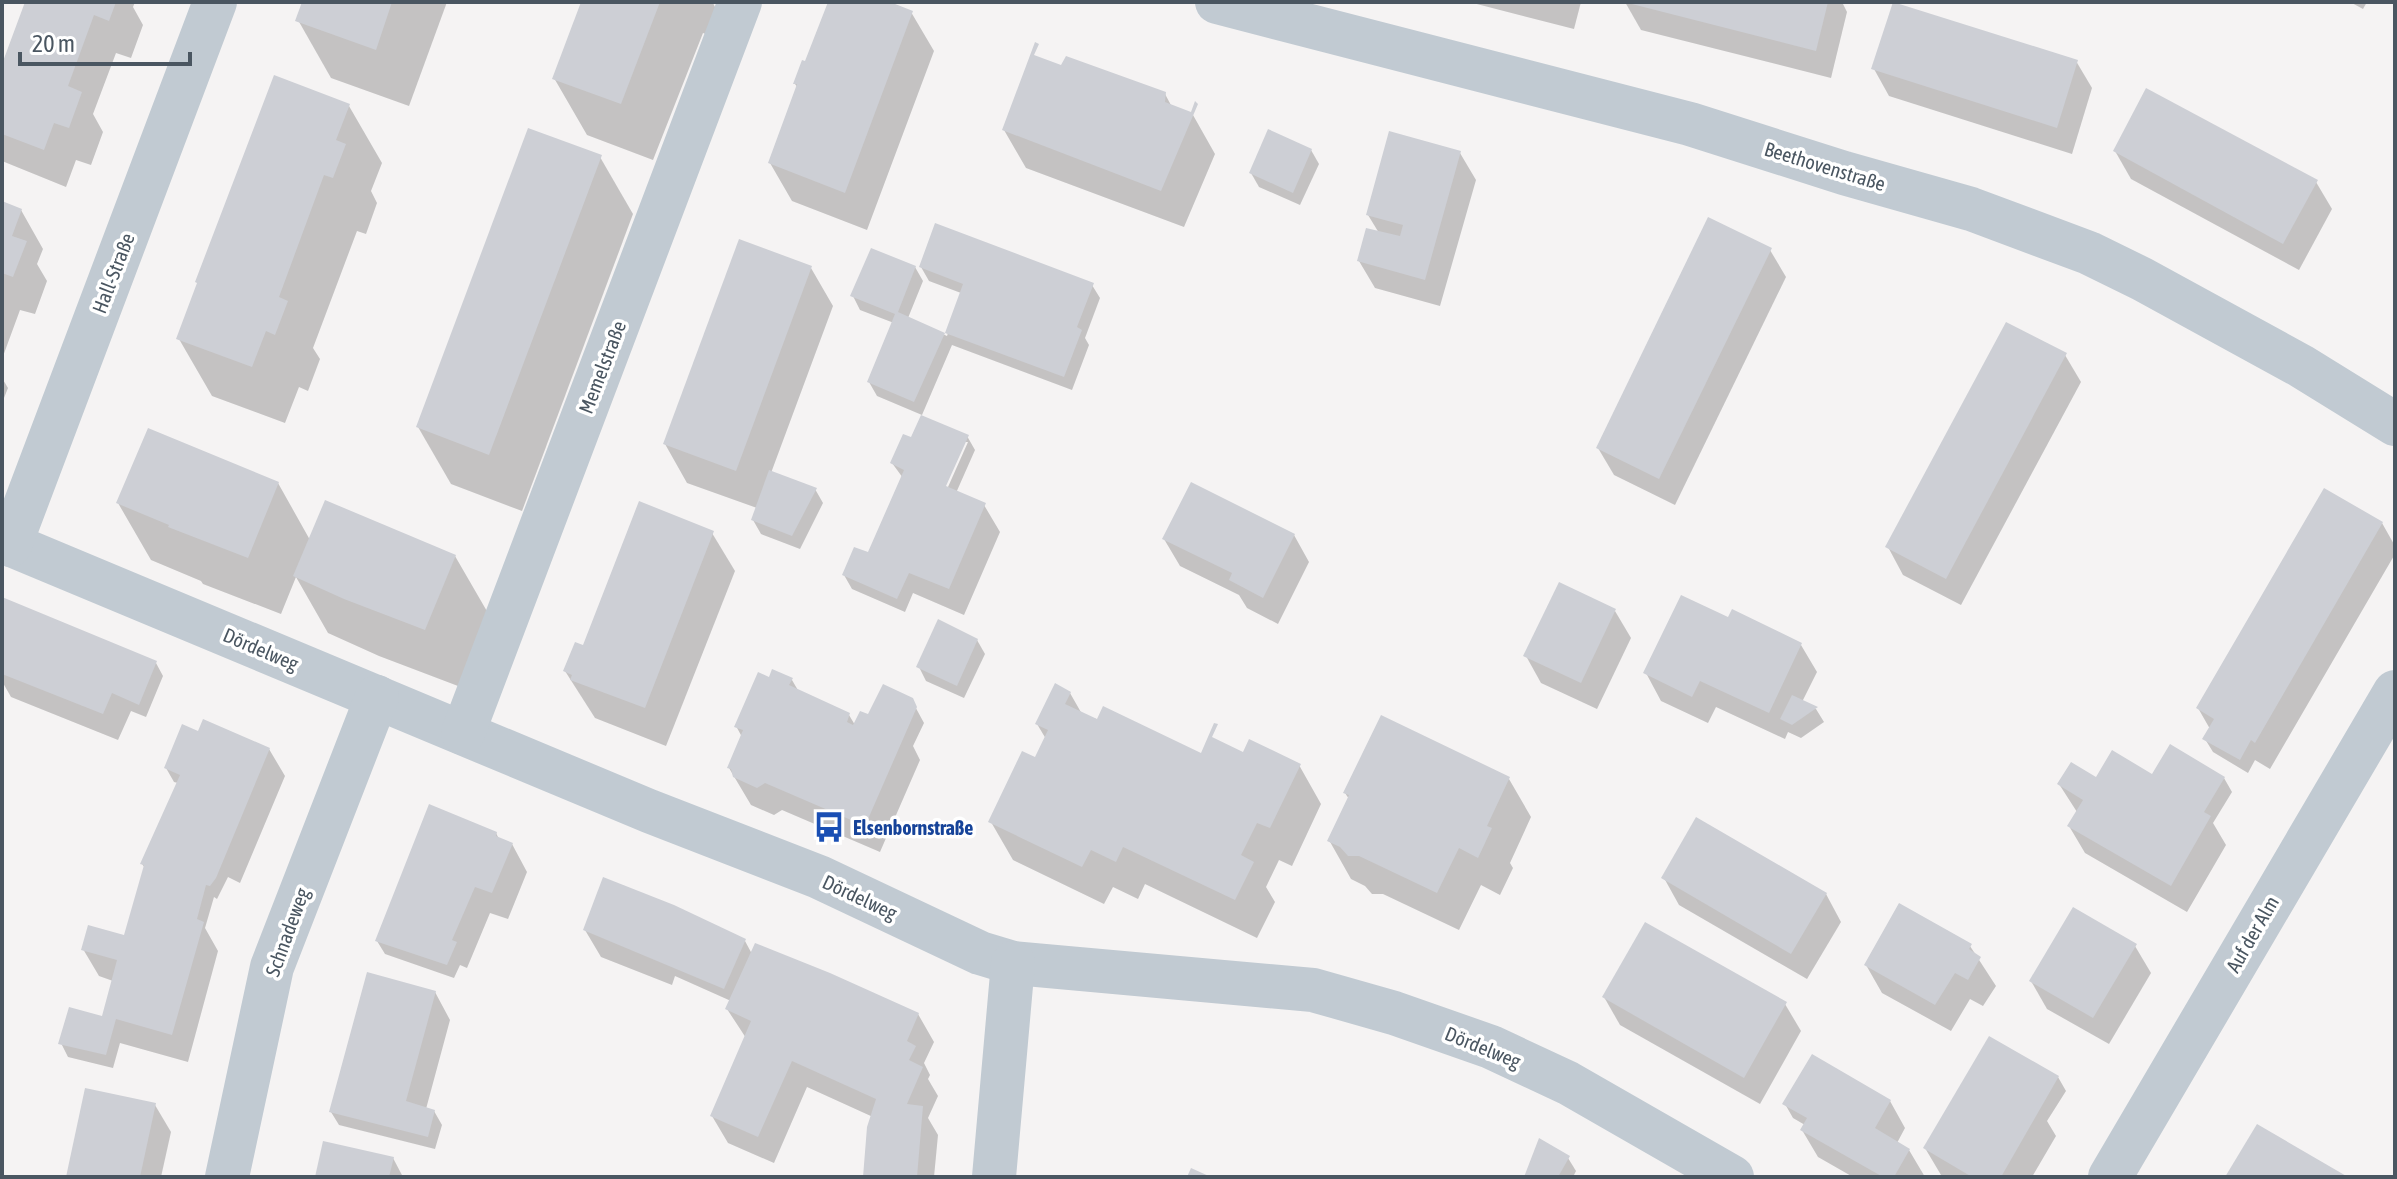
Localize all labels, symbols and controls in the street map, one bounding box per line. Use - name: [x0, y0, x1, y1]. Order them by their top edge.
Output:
- scale bar: [20, 16, 190, 66]
- text: 20 m: [32, 30, 75, 57]
- street label: Beethovenstraße: [1762, 137, 1888, 195]
- street label: Hall-Straße: [87, 230, 139, 316]
- street label: Memelstraße: [574, 317, 630, 417]
- street label: Dördelweg: [220, 623, 302, 675]
- bus stop icon: Elsenbornstraße: [812, 810, 846, 844]
- place label: Elsenbornstraße: [853, 816, 973, 839]
- street label: Dördelweg: [819, 870, 901, 924]
- street label: Schnadeweg: [260, 884, 314, 979]
- street label: Auf der Alm: [2221, 892, 2283, 976]
- street label: Dördelweg: [1442, 1021, 1525, 1073]

